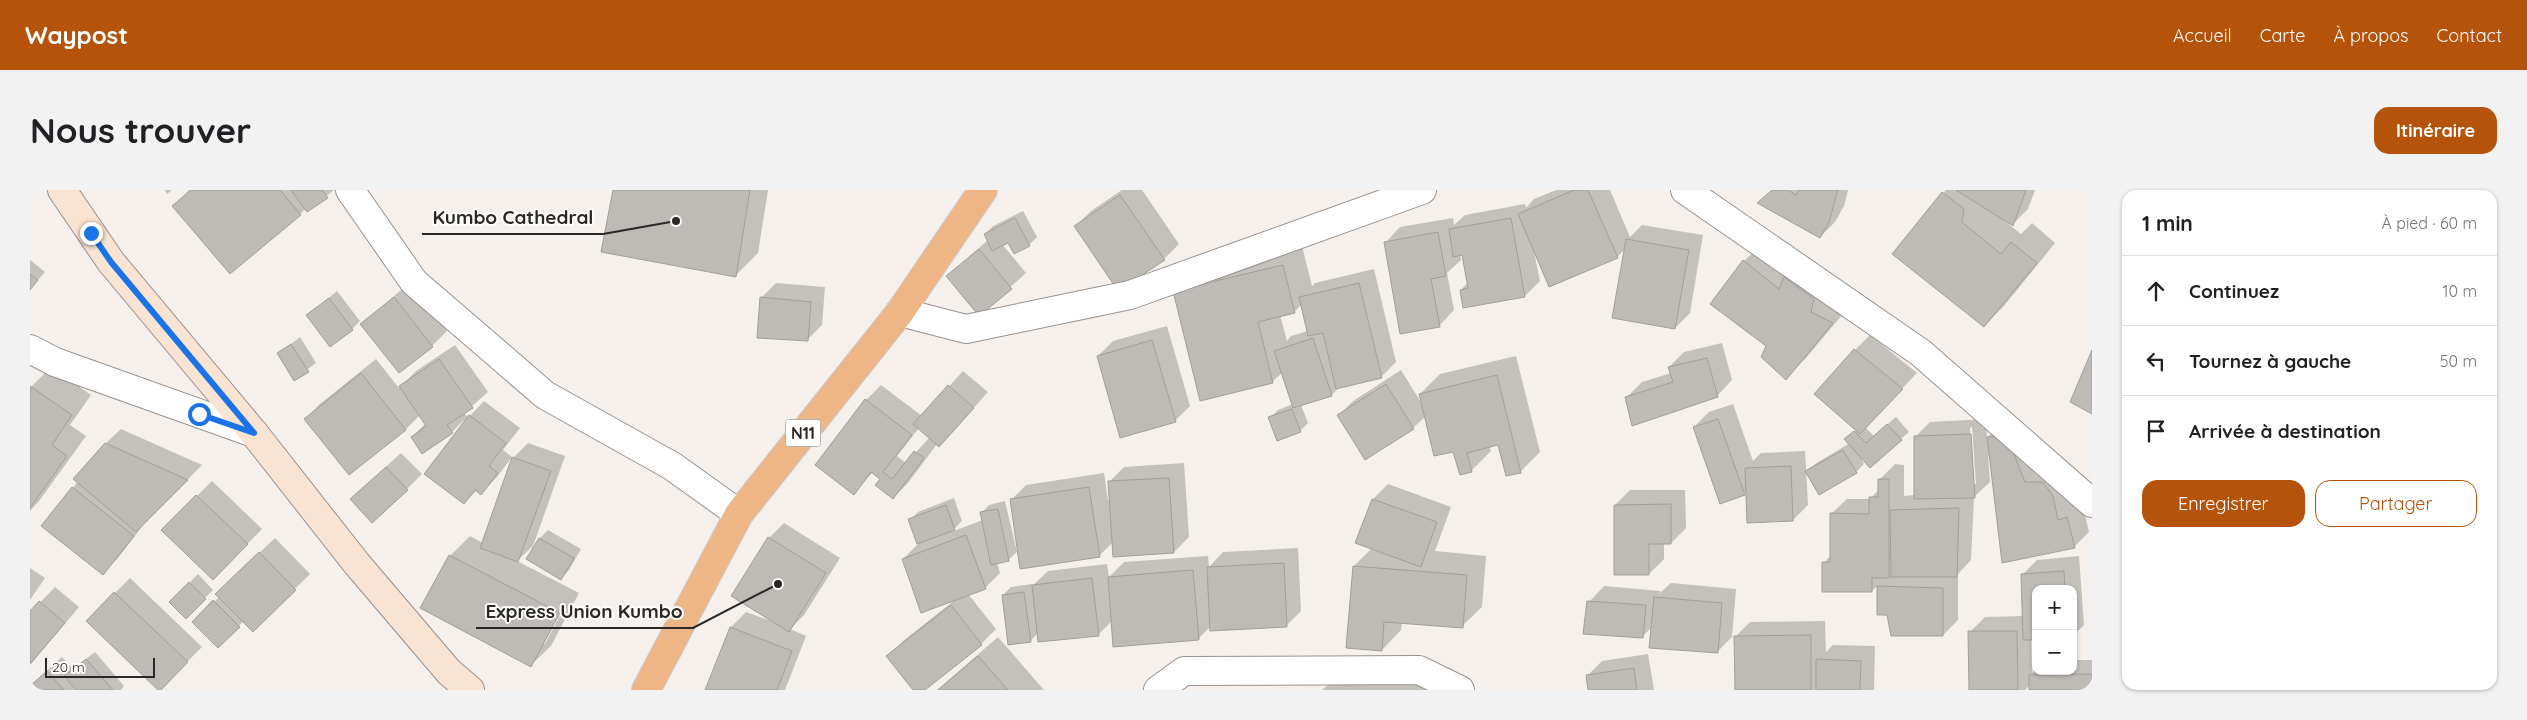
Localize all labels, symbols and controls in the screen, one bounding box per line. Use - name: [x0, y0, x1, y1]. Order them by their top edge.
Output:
- text: Waypost: [25, 20, 128, 50]
- text: Accueil: [2173, 24, 2232, 47]
- text: Carte: [2260, 24, 2305, 47]
- text: À propos: [2333, 24, 2409, 47]
- text: Contact: [2437, 24, 2502, 47]
- button: Itinéraire: [2374, 107, 2497, 154]
- text: Nous trouver: [30, 108, 251, 152]
- callout: Kumbo Cathedral: [422, 200, 603, 234]
- text: Kumbo Cathedral: [433, 205, 593, 229]
- text: 1 min: [2142, 210, 2193, 236]
- text: À pied · 60 m: [2381, 213, 2477, 233]
- route end: [80, 222, 103, 245]
- icon: ahead: [2142, 277, 2170, 305]
- text: Continuez: [2189, 279, 2279, 303]
- text: 10 m: [2443, 281, 2477, 301]
- icon: left: [2142, 347, 2170, 375]
- text: Tournez à gauche: [2189, 349, 2351, 373]
- text: 50 m: [2440, 351, 2477, 371]
- route start: [188, 403, 211, 426]
- icon: arrive: [2142, 417, 2170, 445]
- text: Arrivée à destination: [2189, 419, 2381, 443]
- road number: N11: [786, 420, 820, 446]
- button: Enregistrer: [2142, 480, 2305, 527]
- button: Partager: [2315, 480, 2477, 527]
- map controls: [2032, 585, 2077, 675]
- button: +: [2032, 585, 2077, 630]
- callout: Express Union Kumbo: [476, 594, 693, 628]
- text: Express Union Kumbo: [485, 599, 683, 623]
- button: −: [2032, 630, 2077, 675]
- scale bar: [45, 655, 155, 678]
- text: 20 m: [52, 658, 85, 676]

